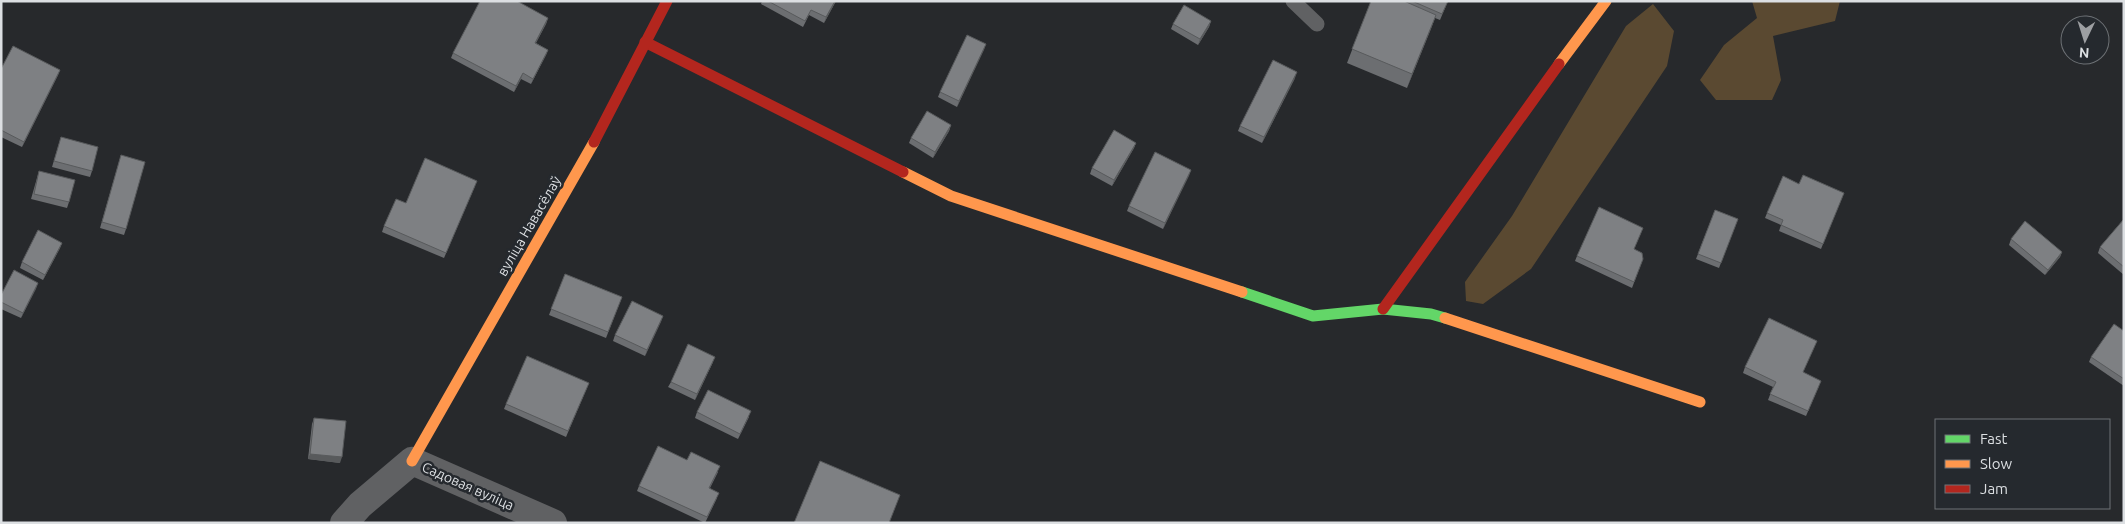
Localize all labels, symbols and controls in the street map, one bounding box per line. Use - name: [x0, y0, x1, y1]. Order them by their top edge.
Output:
- north arrow: [2060, 15, 2110, 65]
- text: N: [2078, 45, 2090, 61]
- street label: вуліца Навасёлаў: [494, 173, 564, 279]
- legend: [1935, 419, 2110, 509]
- text: Fast: [1980, 430, 2008, 447]
- text: Slow: [1980, 455, 2013, 472]
- street label: Садовая вуліца: [420, 459, 516, 513]
- text: Jam: [1980, 480, 2008, 497]

